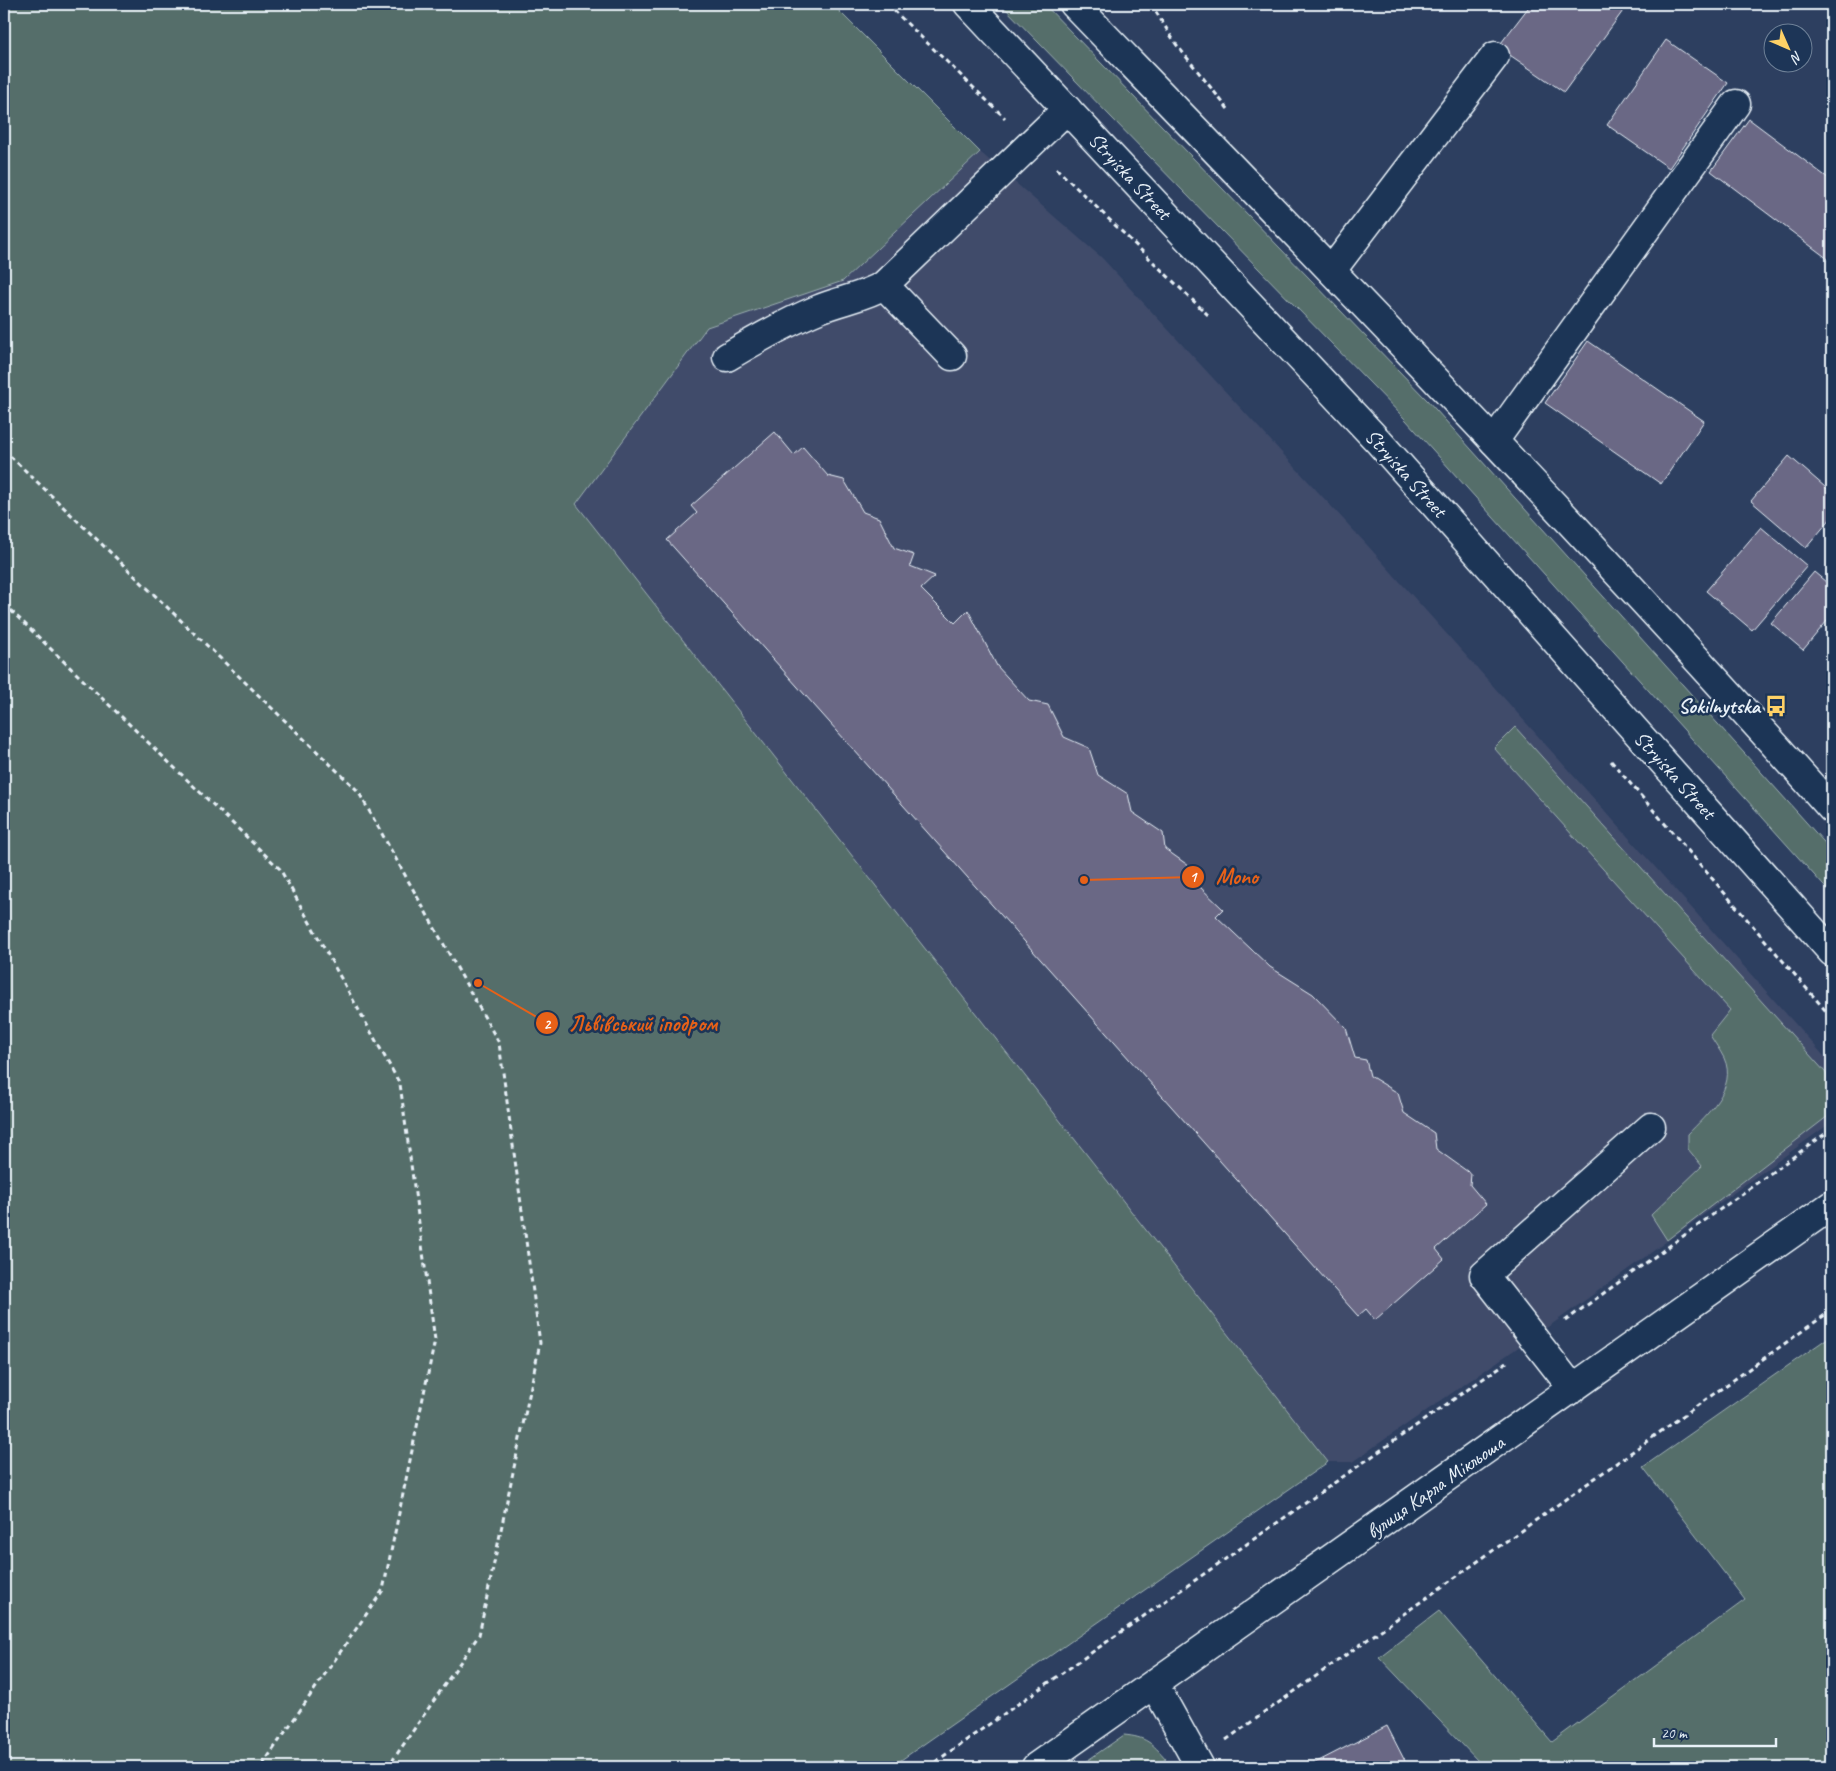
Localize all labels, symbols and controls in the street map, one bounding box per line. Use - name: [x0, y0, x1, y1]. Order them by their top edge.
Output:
- north arrow: [1764, 22, 1814, 72]
- text: N: [1786, 48, 1806, 68]
- street label: Stryiska Street: [1083, 127, 1178, 227]
- street label: Stryiska Street: [1360, 423, 1454, 524]
- place label: Sokilnytska: [1678, 693, 1762, 719]
- bus stop icon: Sokilnytska: [1763, 693, 1789, 719]
- street label: Stryiska Street: [1629, 725, 1723, 826]
- callout: Mono: [1181, 858, 1268, 895]
- text: Mono: [1216, 863, 1260, 891]
- text: 1: [1190, 868, 1199, 887]
- callout: Львівський іподром: [534, 1005, 728, 1042]
- text: Львівський іподром: [569, 1010, 719, 1038]
- text: 2: [544, 1015, 552, 1034]
- street label: вулиця Карла Мікльоша: [1361, 1429, 1511, 1544]
- scale bar: [1654, 1716, 1776, 1748]
- text: 20 m: [1661, 1724, 1688, 1743]

